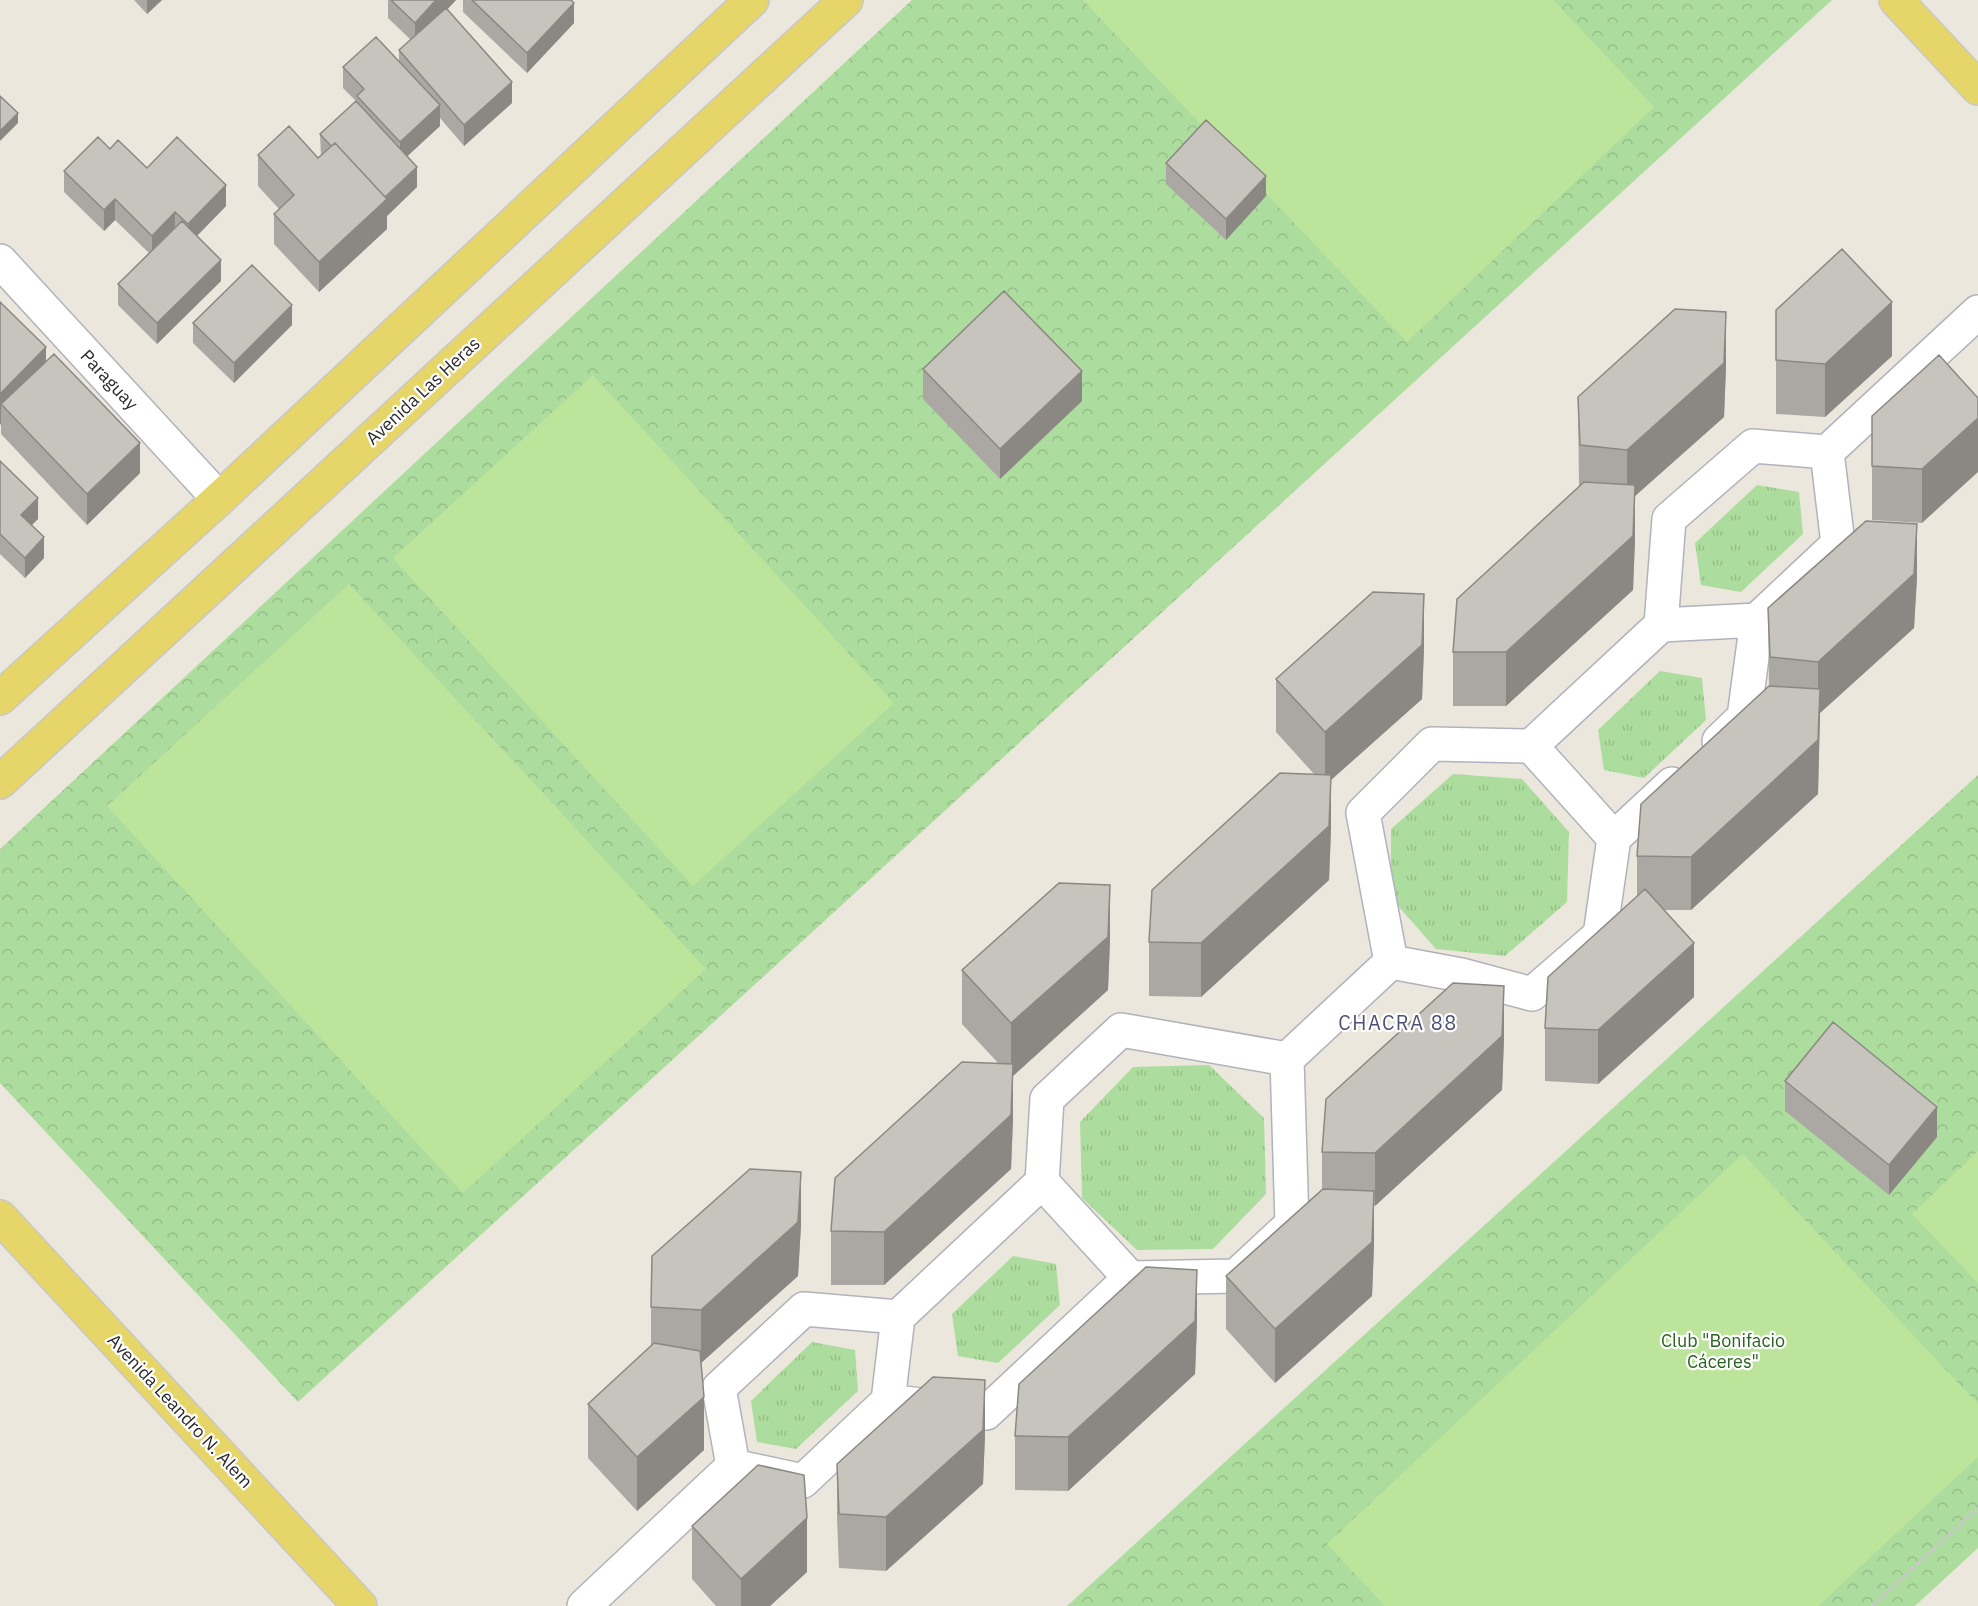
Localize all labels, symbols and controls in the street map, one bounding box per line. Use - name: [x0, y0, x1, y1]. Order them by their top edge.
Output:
- street label: Avenida Las Heras: [361, 332, 485, 449]
- street label: Paraguay: [75, 345, 143, 415]
- district label: CHACRA 88: [1338, 1009, 1458, 1036]
- street label: Avenida Leandro N. Alem: [103, 1329, 258, 1493]
- park label: Club "Bonifacio Cáceres": [1661, 1329, 1785, 1373]

